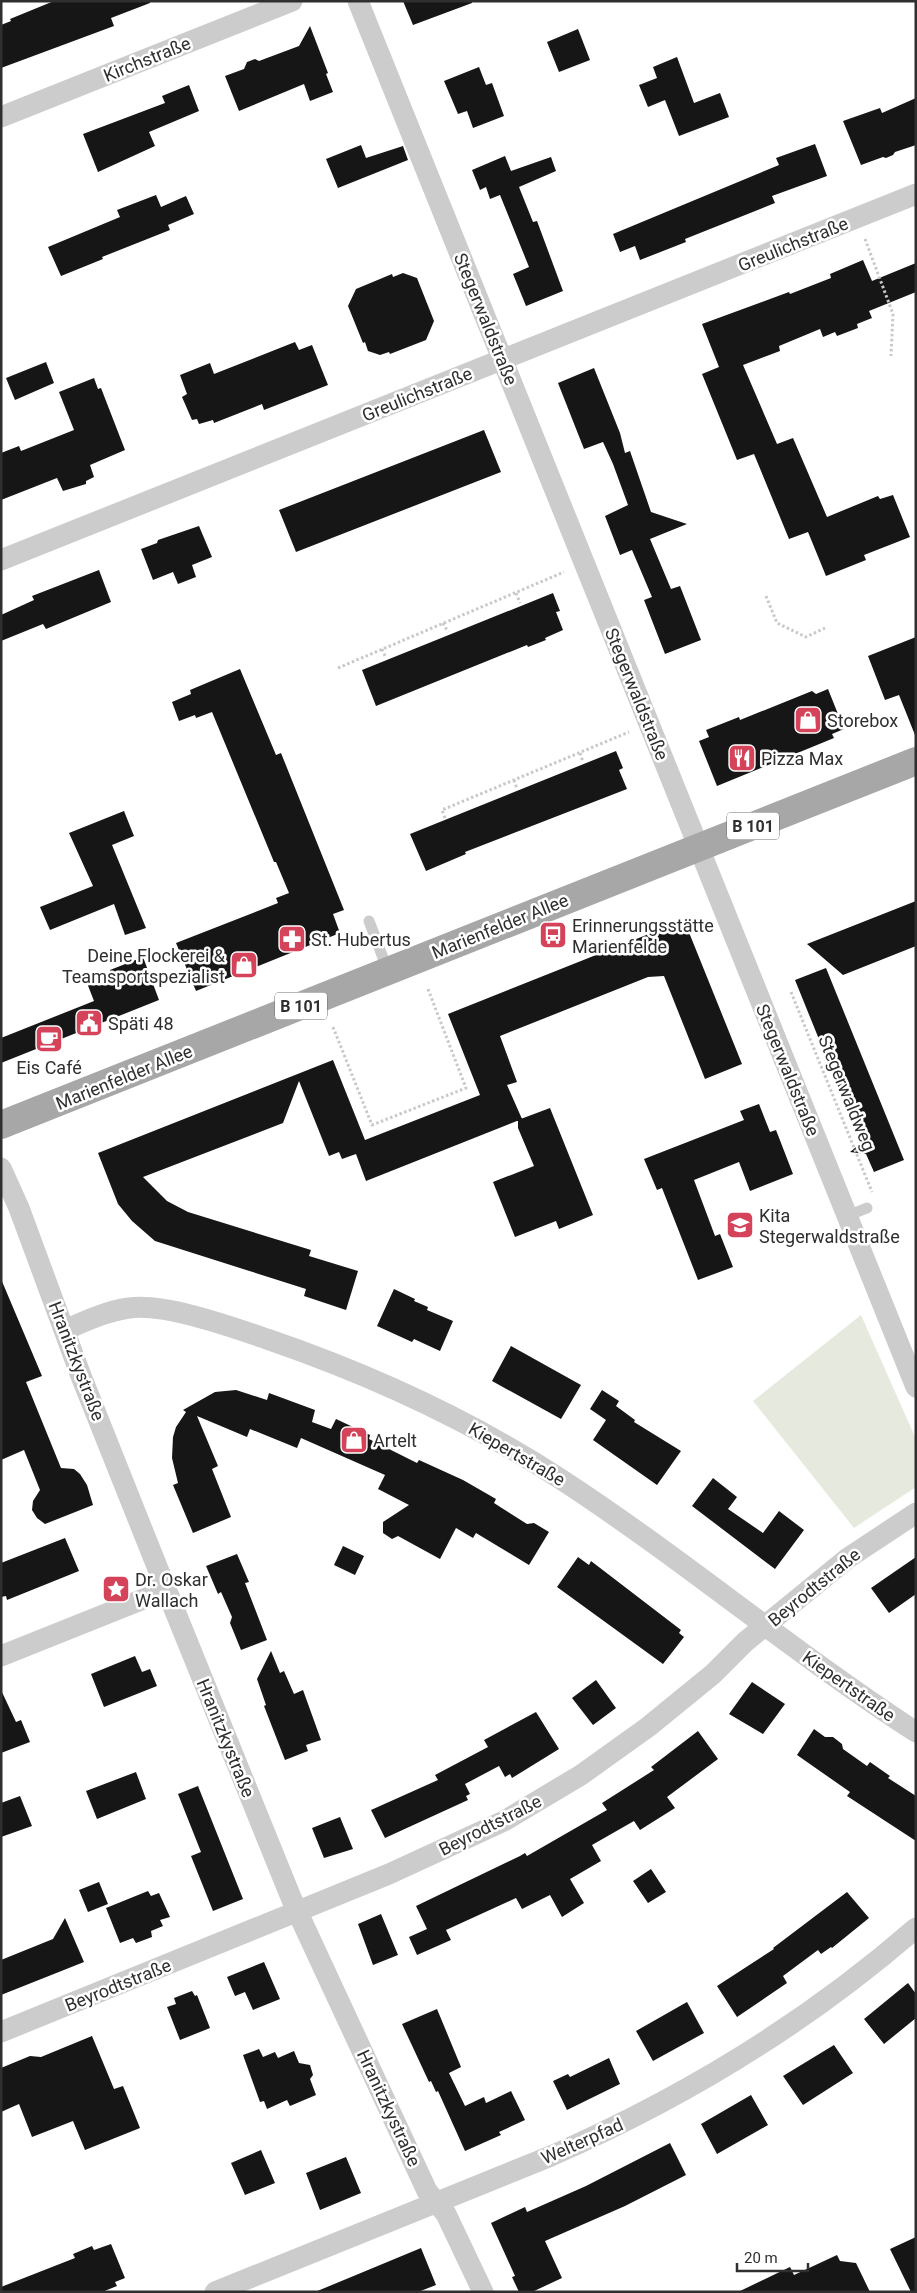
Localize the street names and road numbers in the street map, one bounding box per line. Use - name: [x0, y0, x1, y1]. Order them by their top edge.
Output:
- street label: Kirchstraße: [100, 32, 194, 86]
- street label: Greulichstraße: [735, 212, 851, 276]
- street label: Stegerwaldstraße: [450, 250, 522, 388]
- street label: Greulichstraße: [359, 362, 475, 426]
- street label: Stegerwaldstraße: [601, 625, 673, 763]
- road number: B 101: [727, 812, 779, 839]
- street label: Marienfelder Allee: [429, 889, 571, 963]
- road number: B 101: [275, 992, 327, 1019]
- street label: Stegerwaldstraße: [752, 1001, 824, 1139]
- street label: Stegerwaldweg: [814, 1032, 880, 1154]
- street label: Marienfelder Allee: [53, 1040, 195, 1114]
- street label: Hranitzkystraße: [45, 1298, 109, 1424]
- street label: Kiepertstraße: [465, 1418, 569, 1490]
- street label: Beyrodtstraße: [764, 1543, 864, 1631]
- street label: Kiepertstraße: [799, 1646, 899, 1726]
- street label: Hranitzkystraße: [193, 1676, 259, 1800]
- street label: Beyrodtstraße: [435, 1790, 545, 1860]
- street label: Beyrodtstraße: [62, 1954, 174, 2016]
- street label: Hranitzkystraße: [353, 2046, 425, 2170]
- street label: Welterpfad: [538, 2114, 626, 2168]

